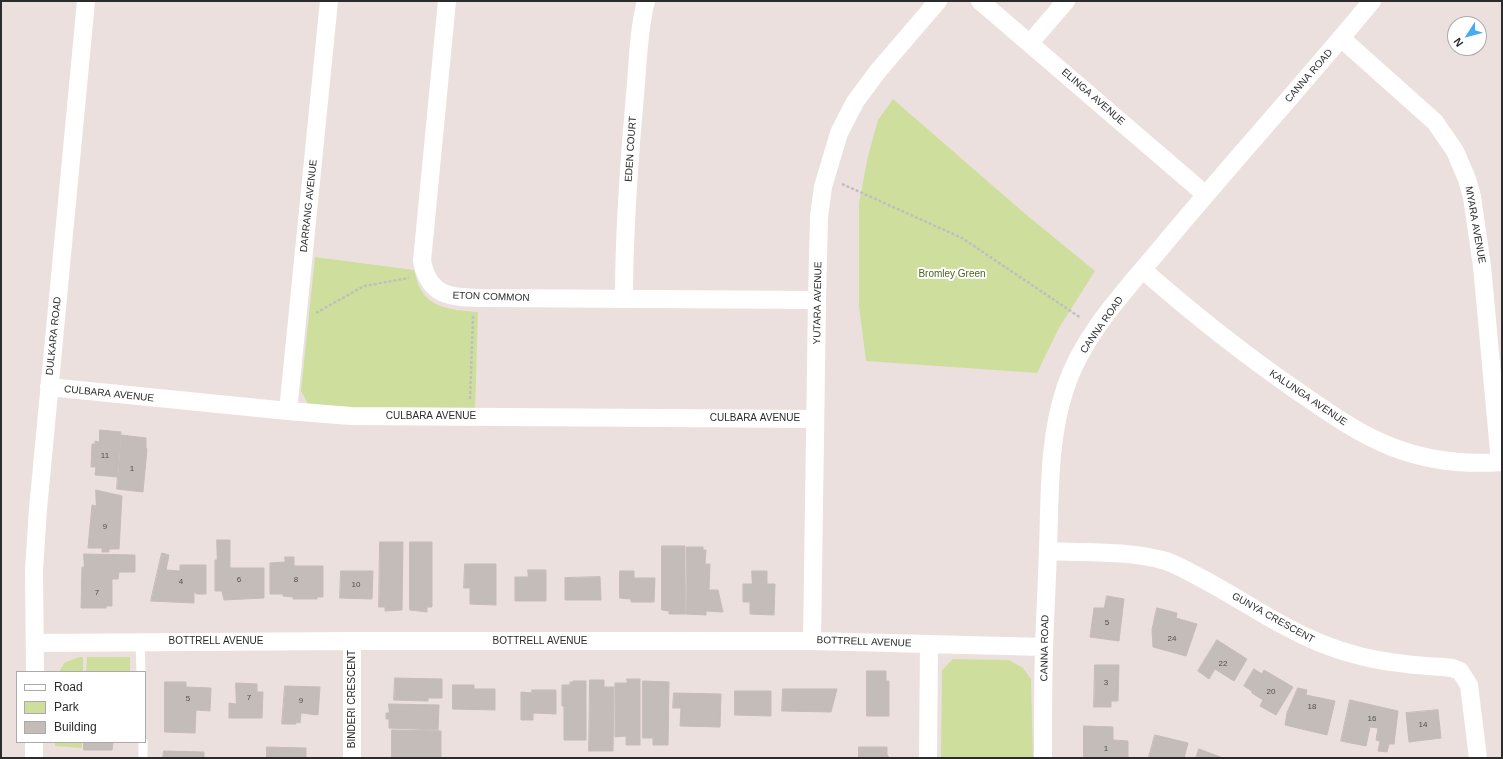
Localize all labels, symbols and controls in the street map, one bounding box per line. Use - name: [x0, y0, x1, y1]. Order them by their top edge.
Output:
- north arrow: [1447, 16, 1487, 56]
- text: N: [1451, 36, 1465, 49]
- street label: CANNA ROAD: [1283, 47, 1335, 105]
- street label: ELINGA AVENUE: [1059, 66, 1127, 128]
- street label: EDEN COURT: [623, 116, 639, 182]
- street label: DARRANG AVENUE: [298, 159, 320, 253]
- street label: MYARA AVENUE: [1462, 186, 1488, 264]
- street label: YUTARA AVENUE: [811, 261, 825, 345]
- park label: Bromley Green: [918, 268, 986, 280]
- street label: ETON COMMON: [452, 290, 530, 304]
- street label: CANNA ROAD: [1078, 294, 1126, 356]
- street label: DULKARA ROAD: [44, 296, 64, 376]
- street label: KALUNGA AVENUE: [1267, 368, 1349, 428]
- street label: CULBARA AVENUE: [63, 383, 155, 405]
- street label: CULBARA AVENUE: [386, 410, 476, 422]
- street label: CULBARA AVENUE: [710, 412, 800, 424]
- house number: 11: [101, 451, 109, 461]
- house number: 1: [130, 464, 134, 474]
- house number: 9: [103, 522, 107, 532]
- house number: 6: [237, 575, 241, 585]
- house number: 8: [294, 575, 298, 585]
- house number: 4: [179, 577, 183, 587]
- house number: 10: [352, 580, 360, 590]
- house number: 7: [95, 588, 99, 598]
- street label: GUNYA CRESCENT: [1230, 590, 1316, 646]
- street label: CANNA ROAD: [1038, 615, 1052, 681]
- house number: 5: [1105, 618, 1109, 628]
- street label: BOTTRELL AVENUE: [816, 634, 912, 650]
- house number: 24: [1168, 634, 1176, 644]
- street label: BOTTRELL AVENUE: [169, 635, 263, 647]
- street label: BOTTRELL AVENUE: [493, 635, 587, 647]
- street label: BINDERI CRESCENT: [346, 650, 358, 748]
- house number: 22: [1219, 659, 1227, 669]
- legend: [16, 671, 146, 743]
- house number: 3: [1104, 678, 1108, 688]
- text: Road: [54, 680, 83, 694]
- house number: 20: [1267, 687, 1275, 697]
- house number: 7: [247, 693, 251, 703]
- house number: 5: [186, 694, 190, 704]
- house number: 9: [299, 696, 303, 706]
- text: Park: [54, 700, 79, 714]
- house number: 18: [1308, 702, 1316, 712]
- house number: 16: [1368, 714, 1376, 724]
- text: Building: [54, 720, 97, 734]
- house number: 14: [1419, 720, 1427, 730]
- house number: 1: [1104, 744, 1108, 754]

